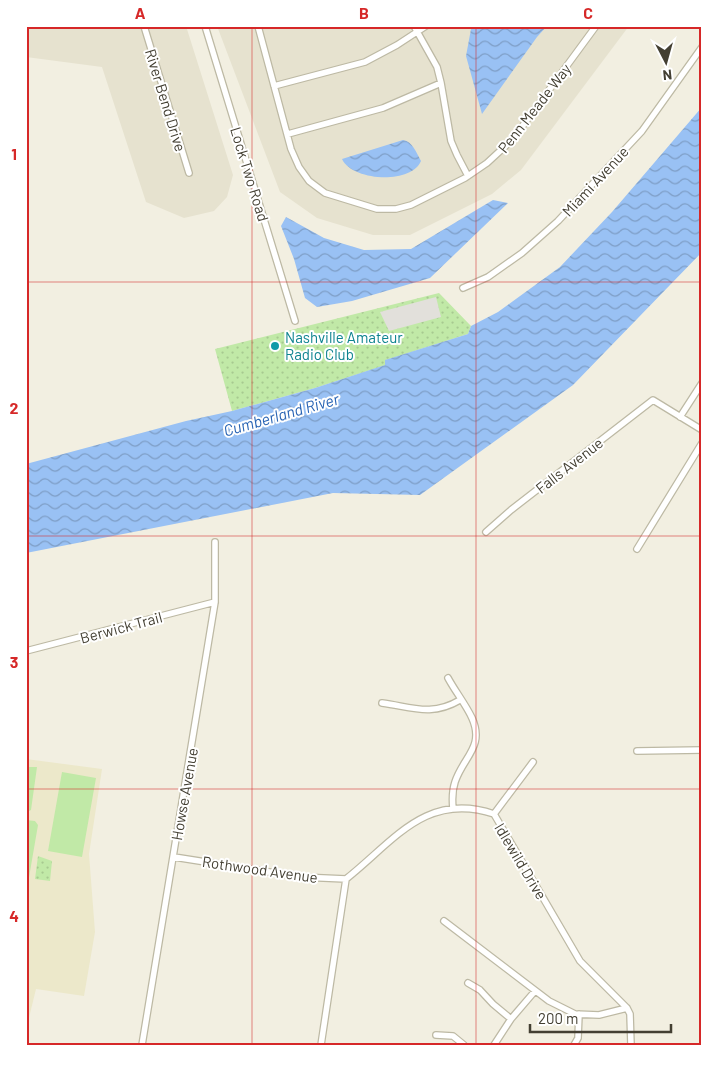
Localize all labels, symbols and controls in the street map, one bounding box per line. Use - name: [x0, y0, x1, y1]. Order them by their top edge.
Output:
- text: A: [135, 3, 146, 22]
- text: B: [359, 3, 369, 22]
- text: C: [583, 3, 593, 22]
- north arrow: [640, 38, 690, 88]
- street label: River Bend Drive: [142, 47, 190, 153]
- street label: Penn Meade Way: [494, 60, 574, 156]
- text: N: [662, 66, 673, 84]
- street label: Lock Two Road: [227, 125, 273, 223]
- street label: Miami Avenue: [558, 142, 632, 220]
- text: 1: [11, 144, 17, 163]
- place label: Nashville Amateur Radio Club: [285, 328, 403, 363]
- marker: Nashville Amateur Radio Club: [269, 340, 281, 352]
- water label: Cumberland River: [221, 388, 342, 440]
- text: 2: [10, 398, 19, 417]
- street label: Falls Avenue: [532, 433, 606, 497]
- street label: Berwick Trail: [78, 607, 164, 647]
- text: 3: [10, 652, 18, 671]
- street label: Howse Avenue: [167, 746, 201, 842]
- street label: Idlewild Drive: [491, 819, 551, 903]
- street label: Rothwood Avenue: [201, 852, 319, 886]
- text: 4: [9, 906, 19, 925]
- scale bar: [530, 1001, 672, 1033]
- text: 200 m: [538, 1009, 578, 1027]

